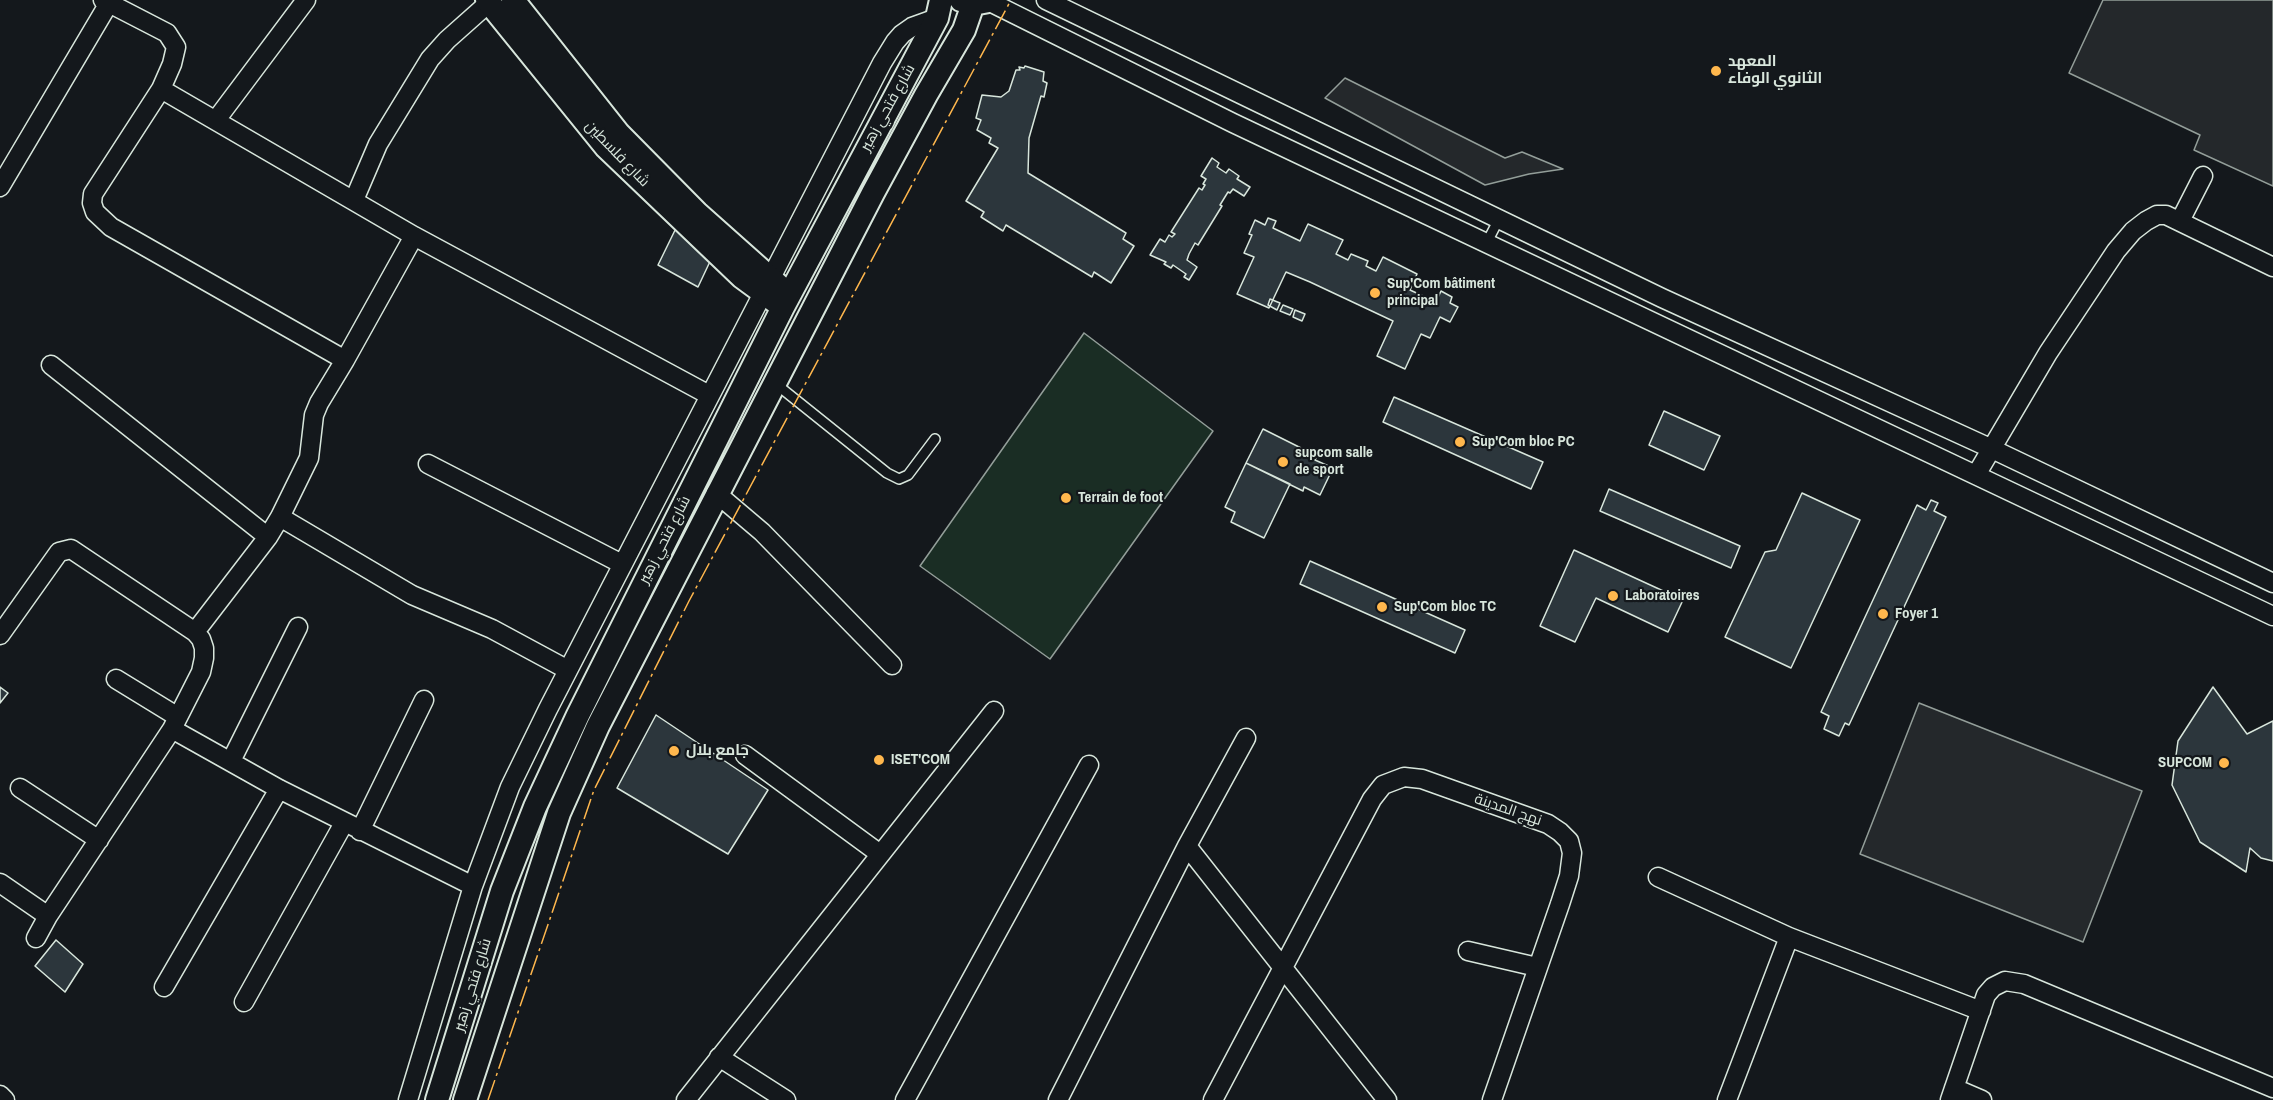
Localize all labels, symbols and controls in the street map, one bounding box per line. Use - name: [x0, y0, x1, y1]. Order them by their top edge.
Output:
- place label: المعهد الثانوي الوفاء: [1728, 53, 1822, 88]
- street label: شارع فتحي زهير: [857, 61, 919, 155]
- marker: المعهد الثانوي الوفاء: [1709, 64, 1723, 78]
- street label: شارع فلسطين: [581, 117, 653, 191]
- place label: Sup'Com bâtiment principal: [1387, 275, 1495, 310]
- marker: Sup'Com bâtiment principal: [1368, 286, 1382, 300]
- place label: Sup'Com bloc PC: [1472, 433, 1575, 451]
- marker: Sup'Com bloc PC: [1453, 435, 1467, 449]
- place label: supcom salle de sport: [1295, 444, 1373, 479]
- marker: supcom salle de sport: [1276, 455, 1290, 469]
- place label: Terrain de foot: [1078, 489, 1163, 507]
- marker: Terrain de foot: [1059, 491, 1073, 505]
- street label: شارع فتحي زهير: [635, 493, 695, 587]
- place label: Laboratoires: [1625, 587, 1700, 605]
- marker: Laboratoires: [1606, 589, 1620, 603]
- place label: Sup'Com bloc TC: [1394, 598, 1496, 616]
- marker: Sup'Com bloc TC: [1375, 600, 1389, 614]
- place label: Foyer 1: [1895, 605, 1938, 623]
- marker: Foyer 1: [1876, 607, 1890, 621]
- place label: جامع بلال: [686, 742, 749, 760]
- marker: جامع بلال: [667, 744, 681, 758]
- place label: ISET'COM: [891, 751, 950, 769]
- marker: ISET'COM: [872, 753, 886, 767]
- place label: SUPCOM: [2158, 754, 2212, 772]
- marker: SUPCOM: [2217, 756, 2231, 770]
- street label: نهج المدينة: [1472, 790, 1544, 830]
- street label: شارع فتحي زهير: [450, 936, 496, 1034]

